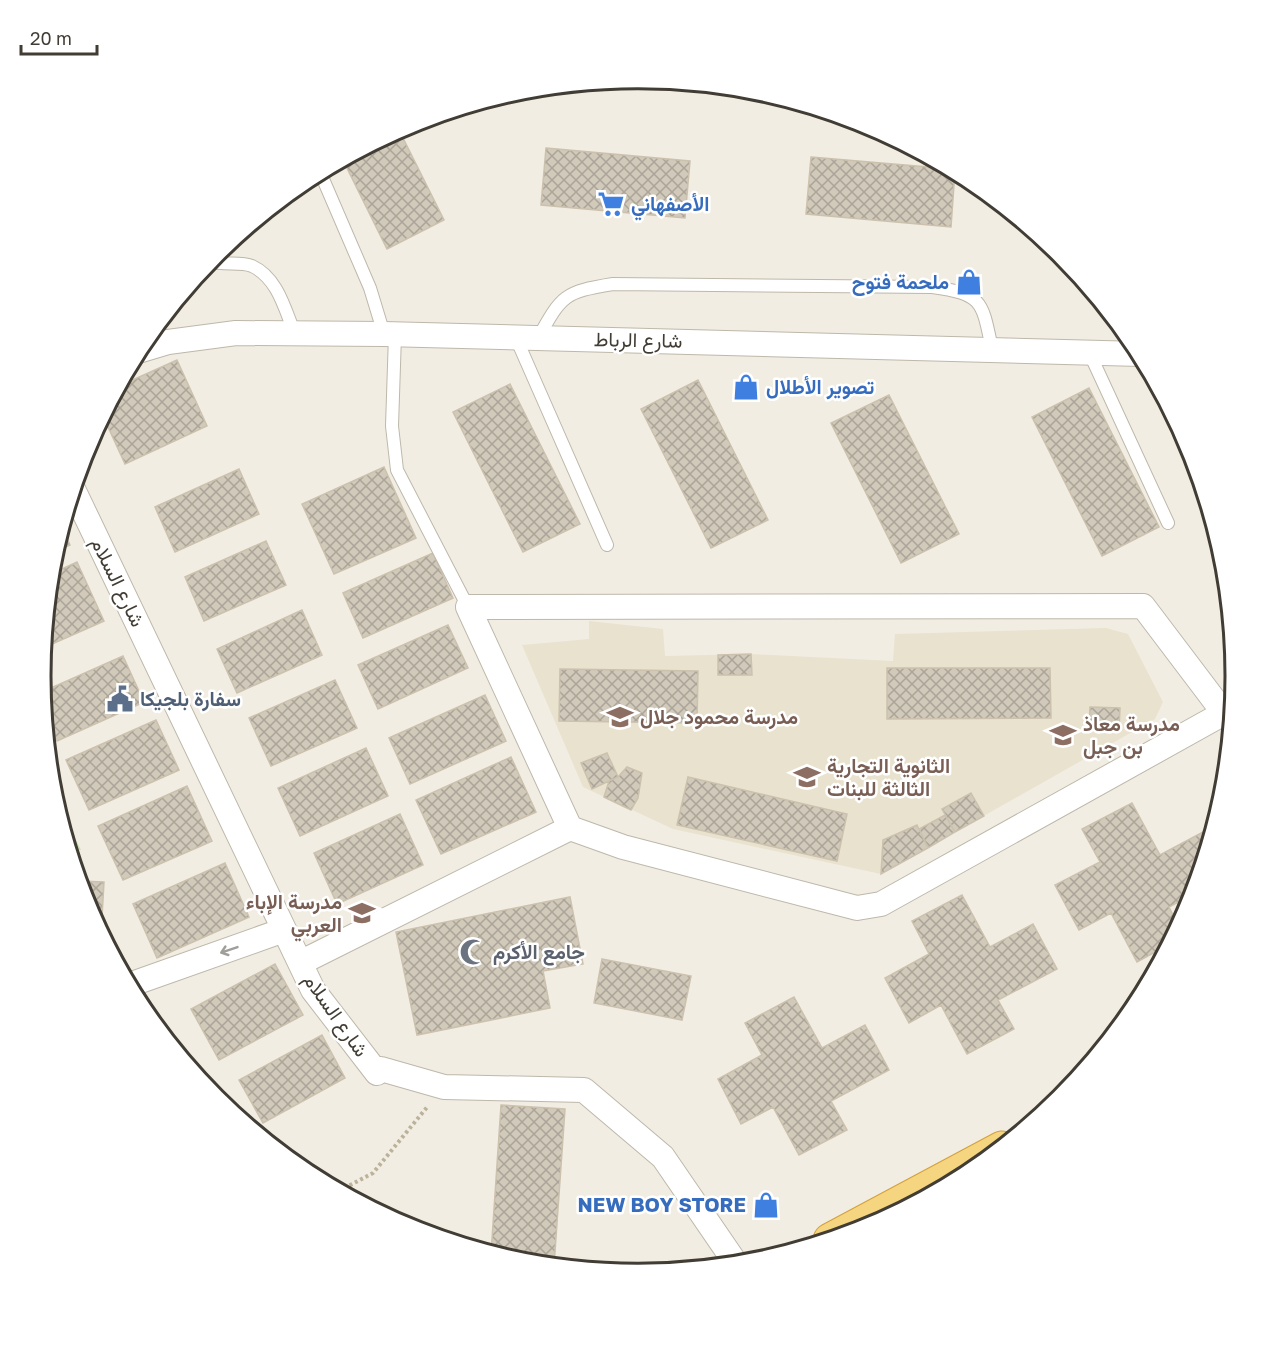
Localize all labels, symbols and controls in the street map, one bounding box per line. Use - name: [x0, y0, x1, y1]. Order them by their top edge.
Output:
- scale bar: [21, 18, 98, 56]
- text: 20 m: [30, 27, 72, 49]
- supermarket icon: الأصفهاني: [596, 189, 626, 219]
- place label: الأصفهاني: [631, 191, 709, 221]
- shop icon: ملحمة فتوح: [954, 267, 984, 297]
- place label: ملحمة فتوح: [852, 269, 949, 296]
- street label: شارع الرباط: [593, 326, 683, 355]
- shop icon: تصوير الأطلال: [731, 372, 761, 402]
- place label: تصوير الأطلال: [766, 374, 874, 400]
- street label: شارع السلام: [84, 533, 151, 631]
- public building icon: سفارة بلجيكا: [105, 684, 135, 714]
- place label: سفارة بلجيكا: [140, 686, 241, 712]
- school or university icon: مدرسة محمود جلال: [605, 702, 635, 732]
- place label: مدرسة محمود جلال: [640, 704, 798, 730]
- place label: مدرسة معاذ بن جبل: [1083, 711, 1180, 759]
- school or university icon: مدرسة معاذ بن جبل: [1048, 720, 1078, 750]
- place label: الثانوية التجارية الثالثة للبنات: [827, 753, 950, 801]
- school or university icon: الثانوية التجارية الثالثة للبنات: [792, 762, 822, 792]
- place label: مدرسة الإباء العربي: [246, 889, 342, 942]
- school or university icon: مدرسة الإباء العربي: [347, 898, 377, 928]
- mosque icon: جامع الأكرم: [458, 937, 488, 967]
- place label: جامع الأكرم: [493, 939, 585, 966]
- one-way arrow: [220, 945, 239, 956]
- street label: شارع السلام: [297, 968, 374, 1063]
- shop icon: NEW BOY STORE: [751, 1190, 781, 1220]
- place label: NEW BOY STORE: [578, 1192, 746, 1216]

